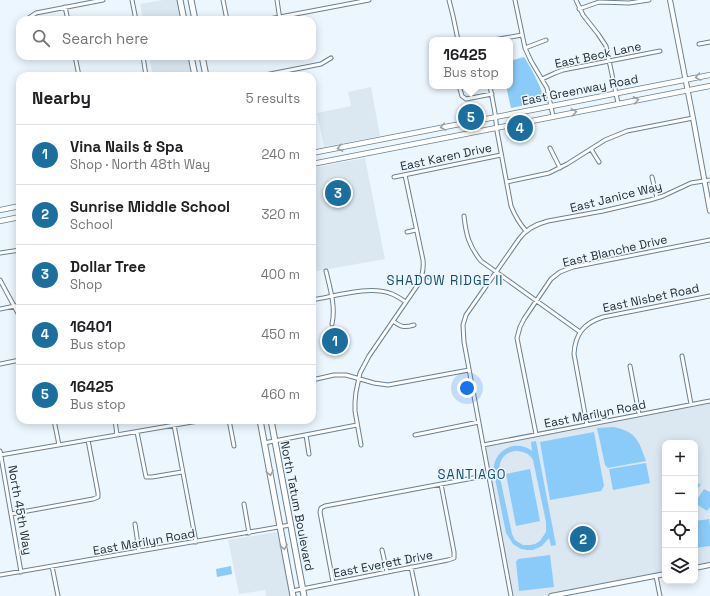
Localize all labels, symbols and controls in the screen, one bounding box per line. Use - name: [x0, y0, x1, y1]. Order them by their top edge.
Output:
- search box: [16, 16, 316, 60]
- icon: search: [30, 27, 52, 49]
- text: Search here: [62, 29, 148, 48]
- popup: [429, 37, 513, 89]
- street label: East Beck Lane: [553, 38, 643, 72]
- text: 16425: [443, 45, 487, 64]
- text: Bus stop: [443, 64, 499, 81]
- street label: East Greenway Road: [520, 71, 640, 109]
- one-way arrow: [695, 73, 701, 81]
- text: Nearby: [32, 87, 91, 109]
- text: 5 results: [246, 90, 300, 107]
- one-way arrow: [633, 96, 639, 105]
- pin: 5: [458, 102, 484, 132]
- one-way arrow: [571, 108, 577, 117]
- pin: 4: [507, 113, 533, 143]
- one-way arrow: [440, 123, 446, 131]
- text: Vina Nails & Spa: [70, 137, 183, 156]
- street label: East Karen Drive: [399, 139, 493, 175]
- one-way arrow: [337, 143, 344, 151]
- text: 1: [42, 146, 48, 163]
- text: 240 m: [262, 146, 300, 163]
- text: Shop · North 48th Way: [70, 156, 210, 173]
- pin: 3: [325, 178, 351, 208]
- street label: East Janice Way: [568, 178, 664, 216]
- text: Sunrise Middle School: [70, 197, 230, 216]
- text: 2: [41, 206, 49, 223]
- text: 320 m: [261, 206, 300, 223]
- text: School: [70, 216, 113, 233]
- street label: East Blanche Drive: [561, 231, 669, 271]
- text: Dollar Tree: [70, 257, 146, 276]
- text: 3: [41, 266, 49, 283]
- text: 400 m: [261, 266, 300, 283]
- district label: SHADOW RIDGE II: [386, 272, 504, 289]
- text: Shop: [70, 276, 102, 293]
- street label: East Nisbet Road: [601, 280, 701, 316]
- text: 16401: [70, 317, 112, 336]
- text: 4: [41, 326, 49, 343]
- text: 450 m: [261, 326, 300, 343]
- pin: 1: [322, 326, 348, 356]
- text: Bus stop: [70, 336, 126, 353]
- text: 16425: [70, 377, 114, 396]
- your location: [457, 378, 477, 398]
- text: 5: [41, 386, 49, 403]
- text: 460 m: [261, 386, 300, 403]
- text: Bus stop: [70, 396, 126, 413]
- street label: East Marilyn Road: [543, 396, 647, 432]
- street label: North Tatum Boulevard: [277, 440, 317, 572]
- map controls: [662, 440, 698, 584]
- button: +: [662, 440, 698, 476]
- street label: North 45th Way: [4, 464, 36, 556]
- district label: SANTIAGO: [438, 466, 506, 483]
- one-way arrow: [265, 470, 274, 476]
- button: −: [662, 476, 698, 512]
- button: locate: [662, 512, 698, 548]
- pin: 2: [570, 524, 596, 554]
- street label: East Marilyn Road: [92, 525, 196, 559]
- one-way arrow: [279, 543, 287, 550]
- street label: East Everett Drive: [332, 546, 434, 582]
- button: layers: [662, 548, 698, 584]

